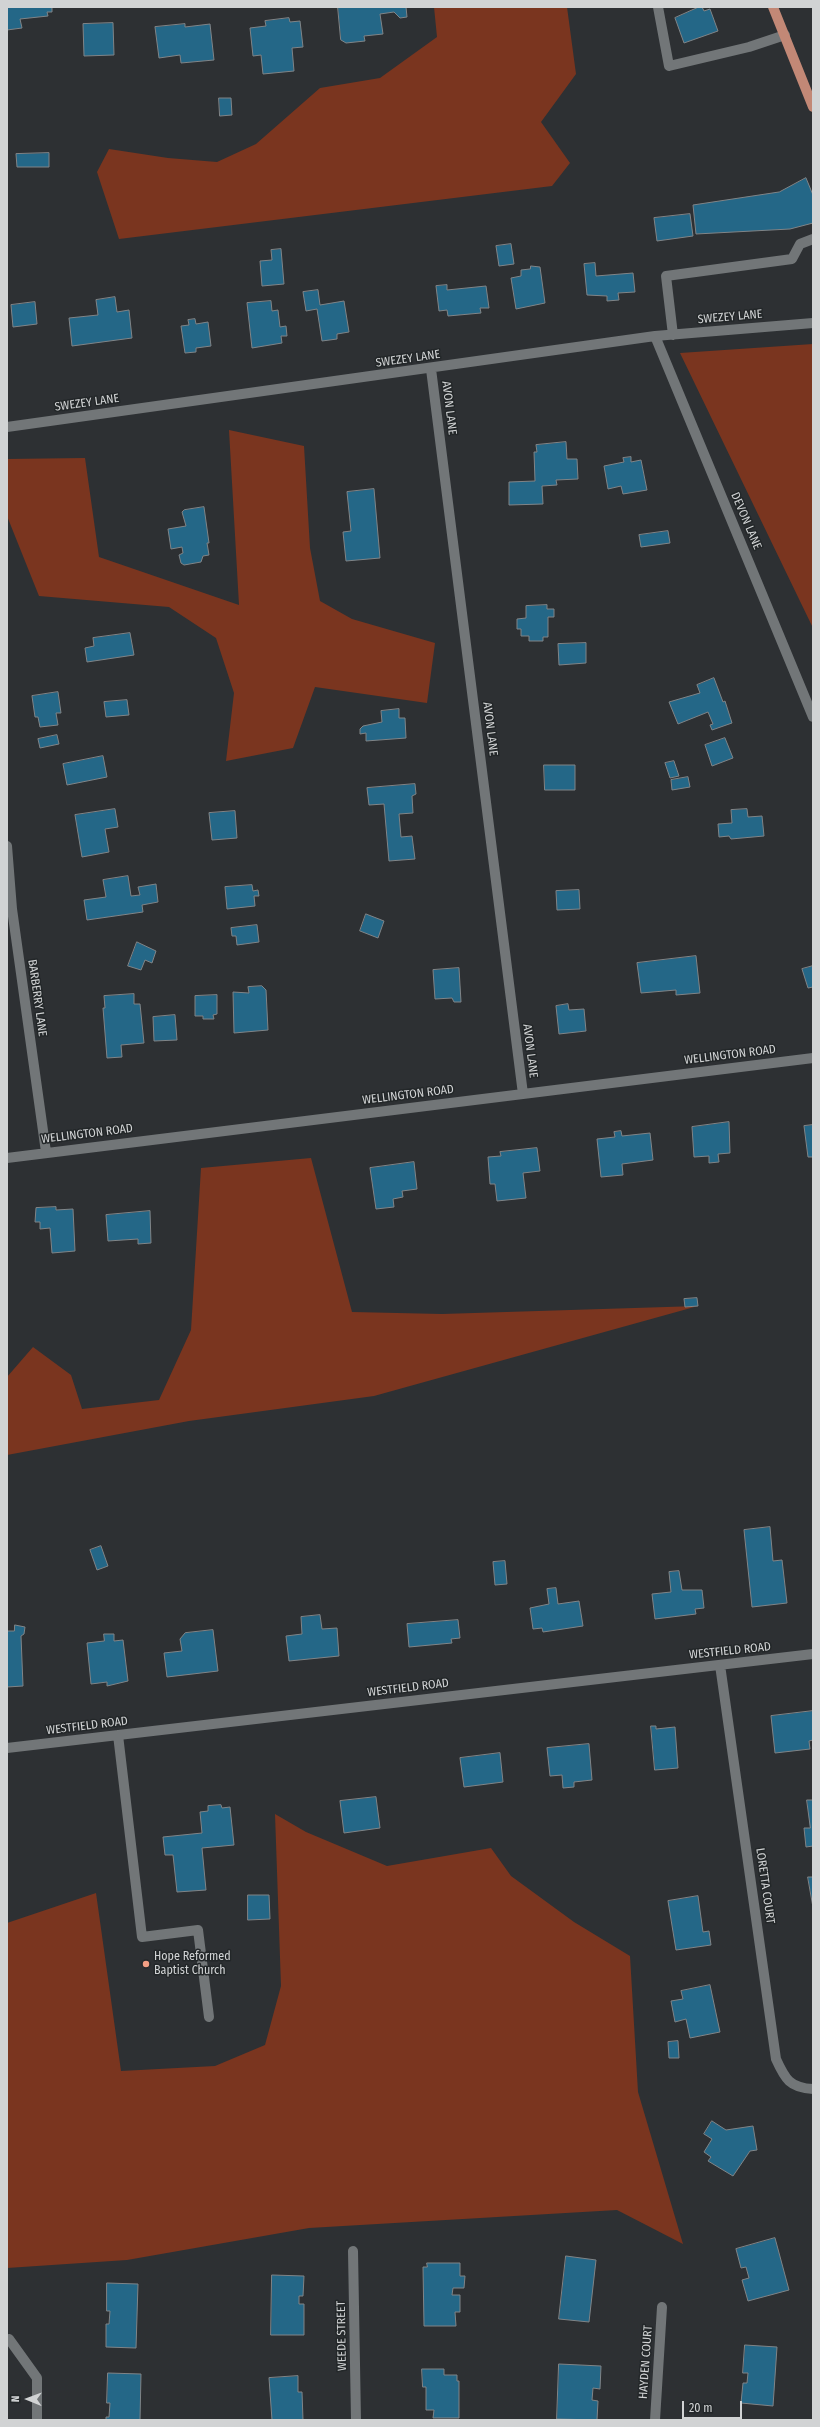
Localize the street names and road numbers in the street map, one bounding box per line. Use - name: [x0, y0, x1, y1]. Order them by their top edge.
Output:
- street label: SWEZEY LANE: [697, 307, 763, 327]
- street label: SWEZEY LANE: [375, 347, 441, 371]
- street label: AVON LANE: [439, 380, 459, 436]
- street label: SWEZEY LANE: [54, 391, 120, 415]
- street label: DEVON LANE: [727, 490, 765, 552]
- street label: AVON LANE: [480, 701, 500, 757]
- street label: BARBERRY LANE: [24, 959, 50, 1037]
- street label: AVON LANE: [520, 1023, 540, 1079]
- street label: WELLINGTON ROAD: [683, 1042, 777, 1068]
- street label: WELLINGTON ROAD: [361, 1082, 455, 1108]
- street label: WELLINGTON ROAD: [40, 1121, 134, 1147]
- street label: WESTFIELD ROAD: [688, 1640, 772, 1662]
- street label: WESTFIELD ROAD: [366, 1676, 450, 1700]
- street label: WESTFIELD ROAD: [45, 1714, 129, 1738]
- street label: LORETTA COURT: [753, 1847, 777, 1925]
- street label: WEEDE STREET: [334, 2301, 350, 2371]
- street label: HAYDEN COURT: [636, 2325, 656, 2399]

